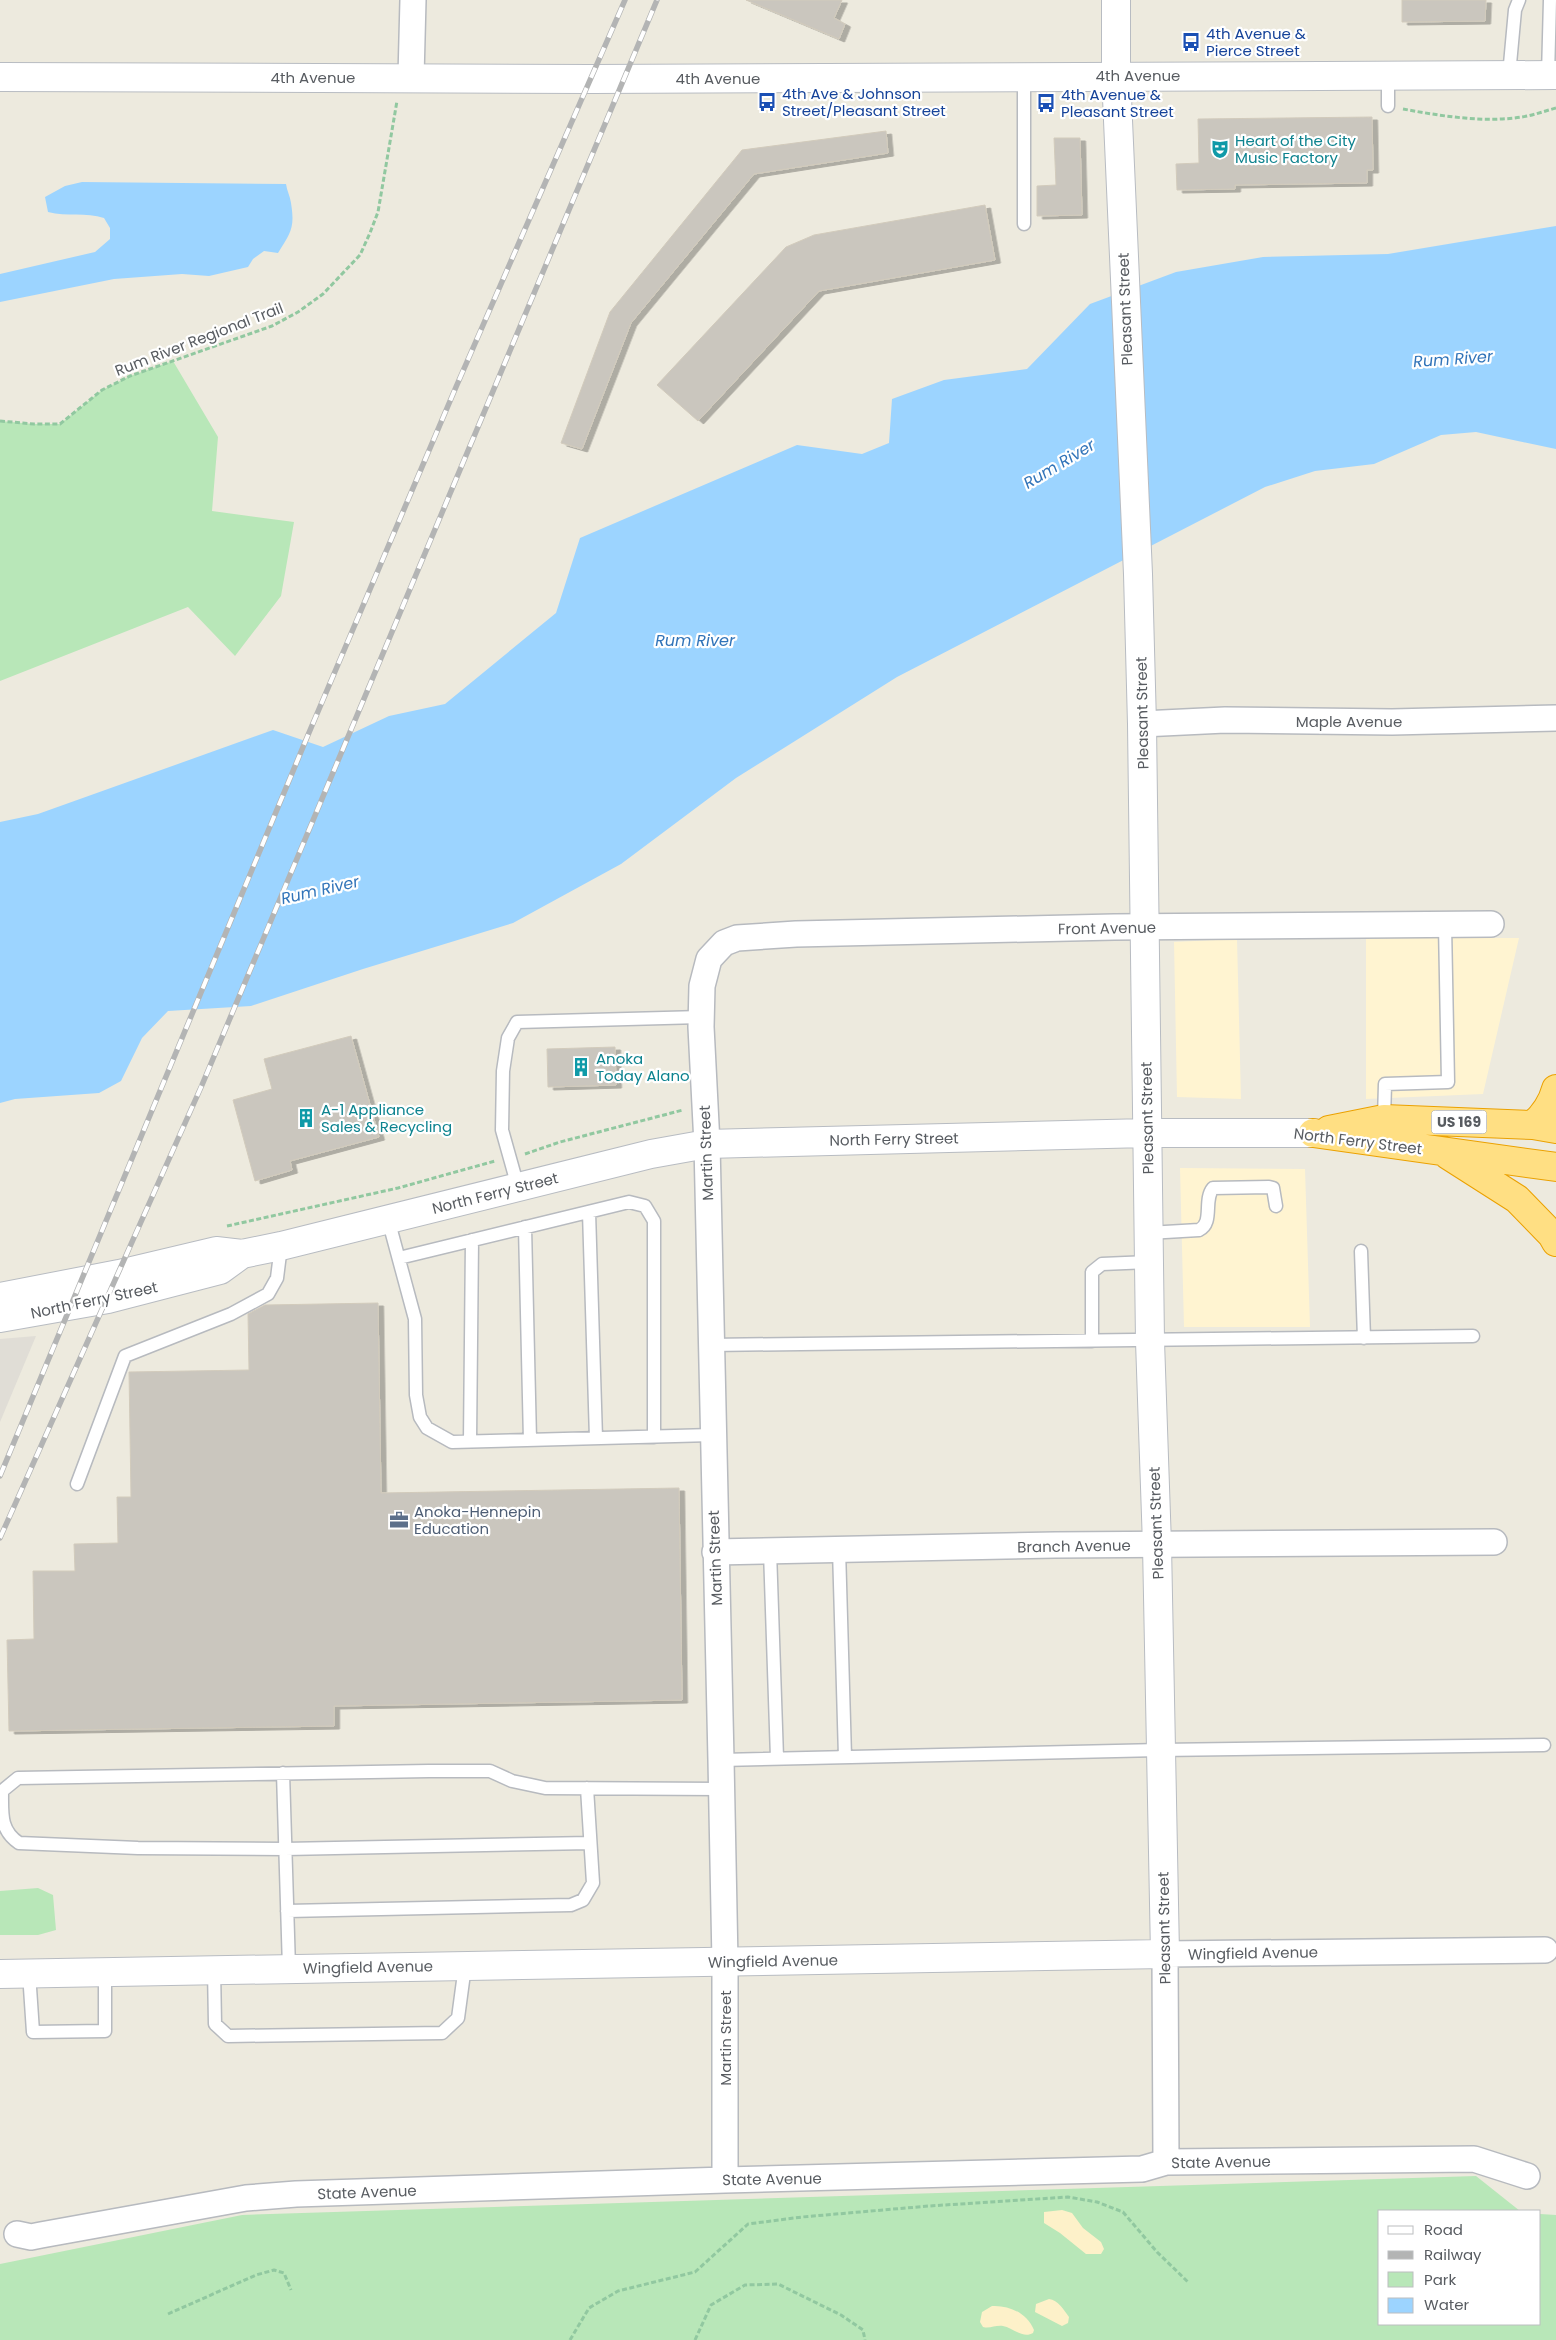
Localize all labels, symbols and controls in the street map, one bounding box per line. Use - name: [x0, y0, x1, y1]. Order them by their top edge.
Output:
- place label: 4th Avenue & Pierce Street: [1206, 23, 1306, 61]
- bus stop icon: 4th Avenue & Pierce Street: [1180, 31, 1202, 53]
- street label: 4th Avenue: [1096, 65, 1180, 86]
- street label: 4th Avenue: [271, 67, 355, 88]
- street label: 4th Avenue: [676, 68, 760, 89]
- place label: 4th Ave & Johnson Street/Pleasant Street: [782, 83, 946, 121]
- place label: 4th Avenue & Pleasant Street: [1061, 84, 1174, 122]
- bus stop icon: 4th Ave & Johnson Street/Pleasant Street: [756, 91, 778, 113]
- bus stop icon: 4th Avenue & Pleasant Street: [1035, 92, 1057, 114]
- place label: Heart of the City Music Factory: [1235, 130, 1357, 168]
- theatre icon: Heart of the City Music Factory: [1209, 138, 1231, 160]
- street label: Pleasant Street: [1113, 252, 1137, 366]
- street label: Rum River Regional Trail: [112, 297, 286, 381]
- water label: Rum River: [1412, 345, 1495, 373]
- water label: Rum River: [1019, 433, 1100, 494]
- water label: Rum River: [655, 629, 736, 652]
- street label: Pleasant Street: [1131, 656, 1153, 770]
- street label: Maple Avenue: [1296, 711, 1402, 732]
- water label: Rum River: [279, 870, 362, 910]
- street label: Front Avenue: [1058, 917, 1156, 939]
- place label: Anoka Today Alano: [596, 1048, 690, 1086]
- building icon: Anoka Today Alano: [570, 1056, 592, 1078]
- street label: Pleasant Street: [1136, 1061, 1158, 1175]
- place label: A-1 Appliance Sales & Recycling: [321, 1099, 452, 1137]
- street label: Martin Street: [694, 1105, 718, 1201]
- building icon: A-1 Appliance Sales & Recycling: [295, 1107, 317, 1129]
- road number: US 169: [1432, 1110, 1486, 1134]
- street label: North Ferry Street: [1293, 1123, 1423, 1159]
- street label: North Ferry Street: [829, 1127, 959, 1151]
- street label: North Ferry Street: [430, 1167, 560, 1219]
- street label: North Ferry Street: [29, 1276, 159, 1324]
- street label: Pleasant Street: [1144, 1466, 1168, 1580]
- place label: Anoka-Hennepin Education: [414, 1501, 541, 1539]
- office icon: Anoka-Hennepin Education: [388, 1509, 410, 1531]
- street label: Martin Street: [703, 1510, 727, 1606]
- street label: Branch Avenue: [1017, 1535, 1131, 1557]
- street label: Pleasant Street: [1153, 1871, 1175, 1985]
- street label: Wingfield Avenue: [1188, 1941, 1318, 1965]
- street label: Wingfield Avenue: [708, 1949, 838, 1973]
- street label: Wingfield Avenue: [303, 1955, 433, 1979]
- street label: Martin Street: [715, 1990, 736, 2086]
- street label: State Avenue: [1171, 2151, 1271, 2173]
- street label: State Avenue: [722, 2168, 822, 2190]
- street label: State Avenue: [317, 2180, 417, 2204]
- legend: [1378, 2210, 1541, 2325]
- text: Road: [1424, 2219, 1463, 2240]
- text: Railway: [1424, 2244, 1482, 2265]
- text: Park: [1424, 2269, 1456, 2290]
- text: Water: [1424, 2294, 1470, 2315]

